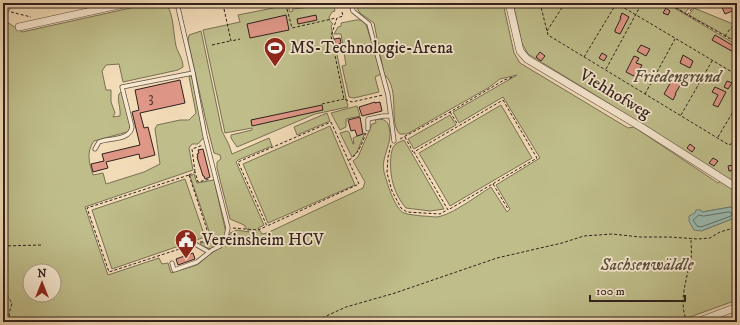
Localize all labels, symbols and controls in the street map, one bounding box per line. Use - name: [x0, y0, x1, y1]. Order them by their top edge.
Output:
- sports icon: MS-Technologie-Arena: [262, 35, 288, 68]
- place label: MS-Technologie-Arena: [290, 37, 454, 59]
- street label: Viehhofweg: [574, 64, 655, 124]
- park label: Friedengrund: [633, 66, 724, 88]
- house number: 3: [148, 88, 154, 107]
- public building icon: Vereinsheim HCV: [173, 227, 199, 260]
- place label: Vereinsheim HCV: [201, 229, 325, 251]
- park label: Sachsenwäldle: [599, 254, 695, 276]
- north arrow: [22, 263, 62, 303]
- text: N: [37, 267, 47, 281]
- scale bar: [590, 277, 685, 303]
- text: 100 m: [596, 284, 625, 299]

